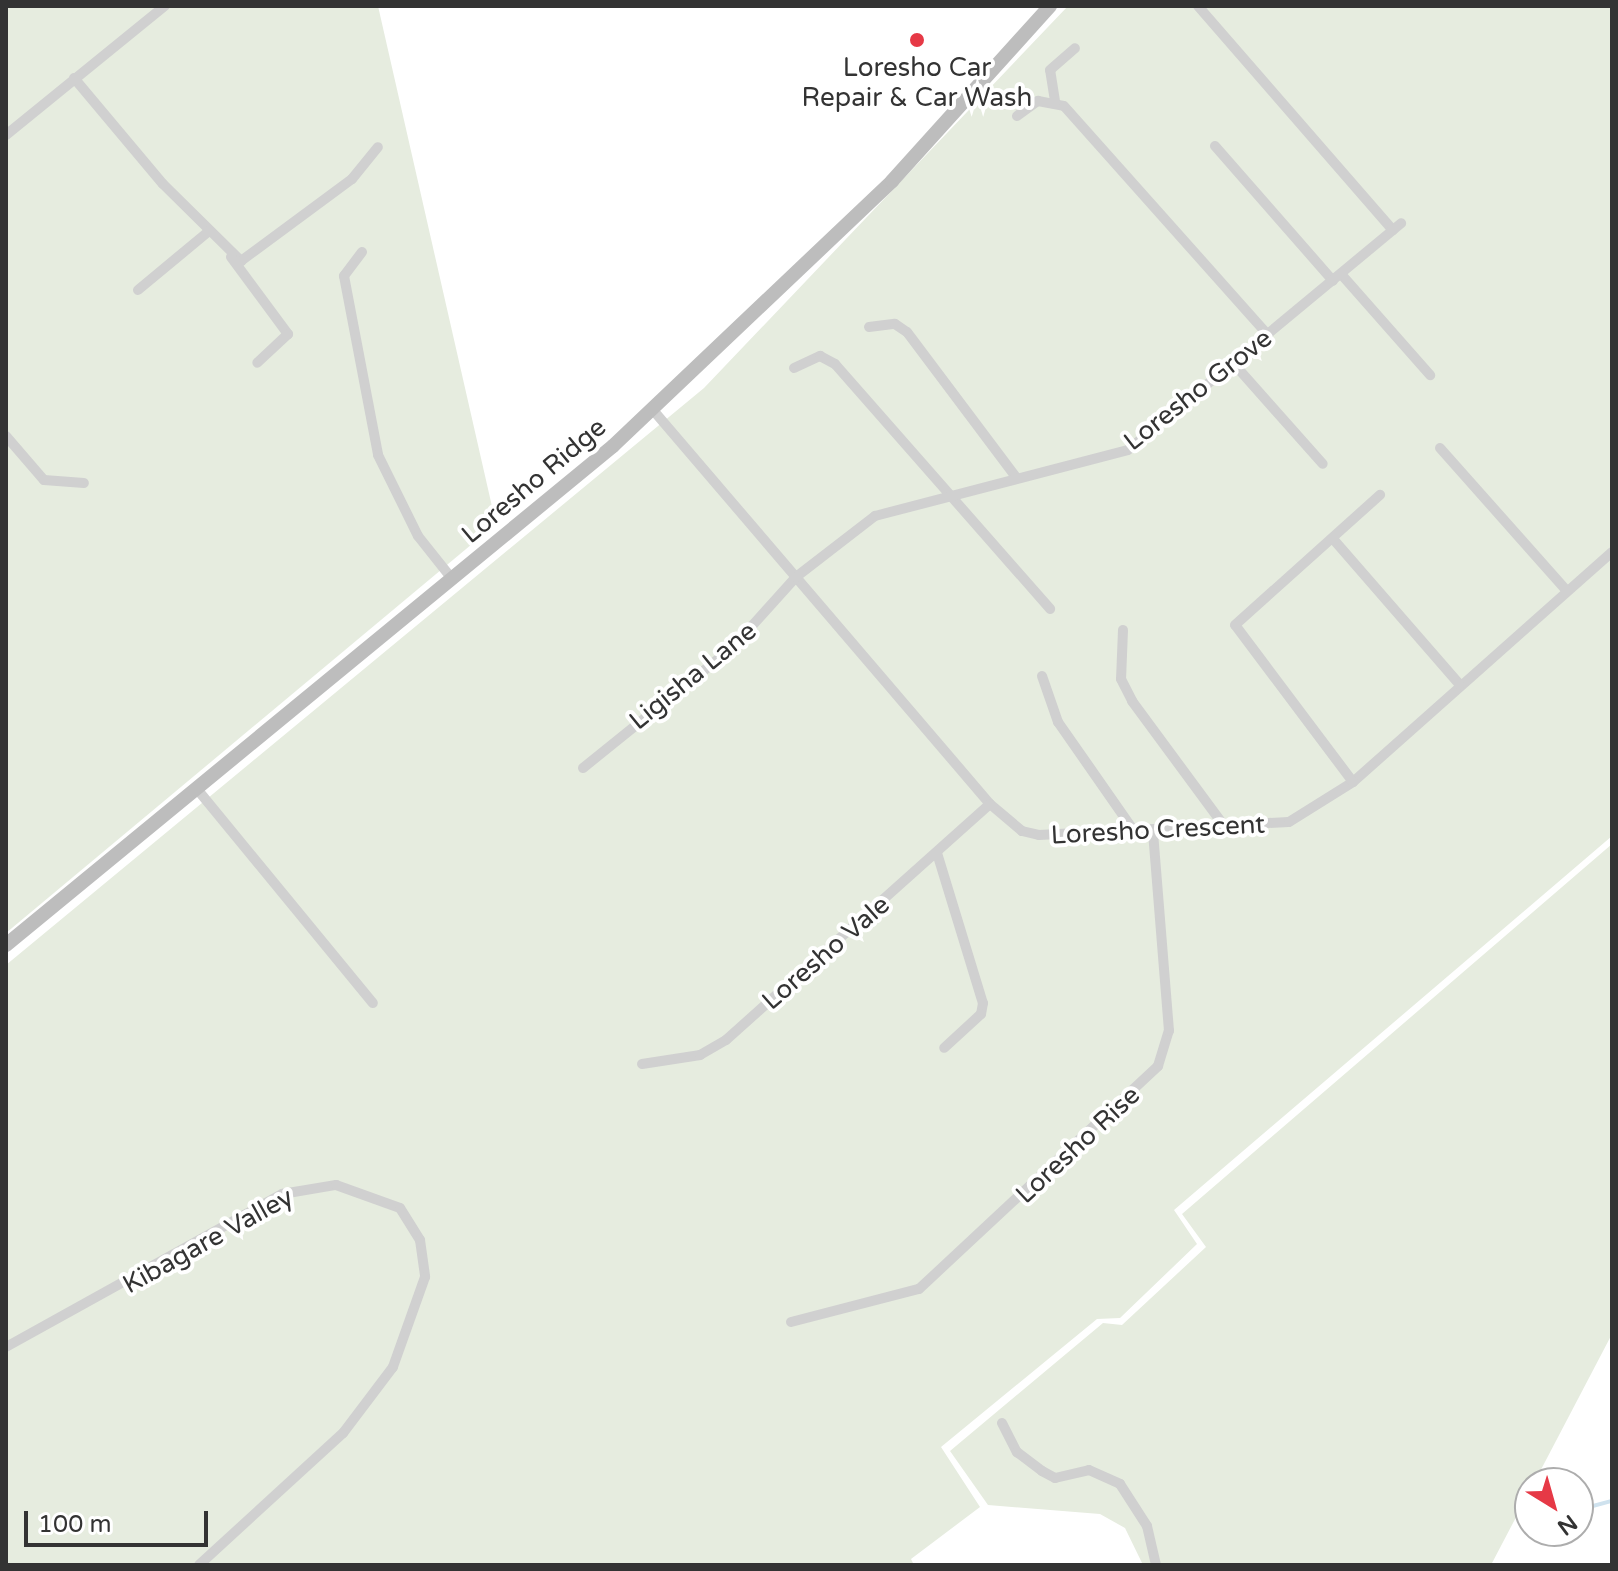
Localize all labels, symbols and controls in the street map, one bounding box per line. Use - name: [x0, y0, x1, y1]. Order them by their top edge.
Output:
- marker: Loresho Car Repair & Car Wash: [908, 31, 926, 49]
- place label: Loresho Car Repair & Car Wash: [802, 52, 1032, 114]
- street label: Loresho Grove: [1118, 323, 1278, 457]
- street label: Loresho Ridge: [456, 412, 612, 550]
- street label: Ligisha Lane: [623, 615, 763, 737]
- street label: Loresho Crescent: [1050, 809, 1266, 851]
- street label: Loresho Vale: [756, 889, 896, 1017]
- street label: Loresho Rise: [1010, 1080, 1146, 1210]
- street label: Kibagare Valley: [117, 1181, 299, 1301]
- north arrow: [1514, 1467, 1594, 1547]
- scale bar: [28, 1495, 212, 1545]
- text: N: [1552, 1509, 1582, 1540]
- text: 100 m: [38, 1510, 112, 1539]

